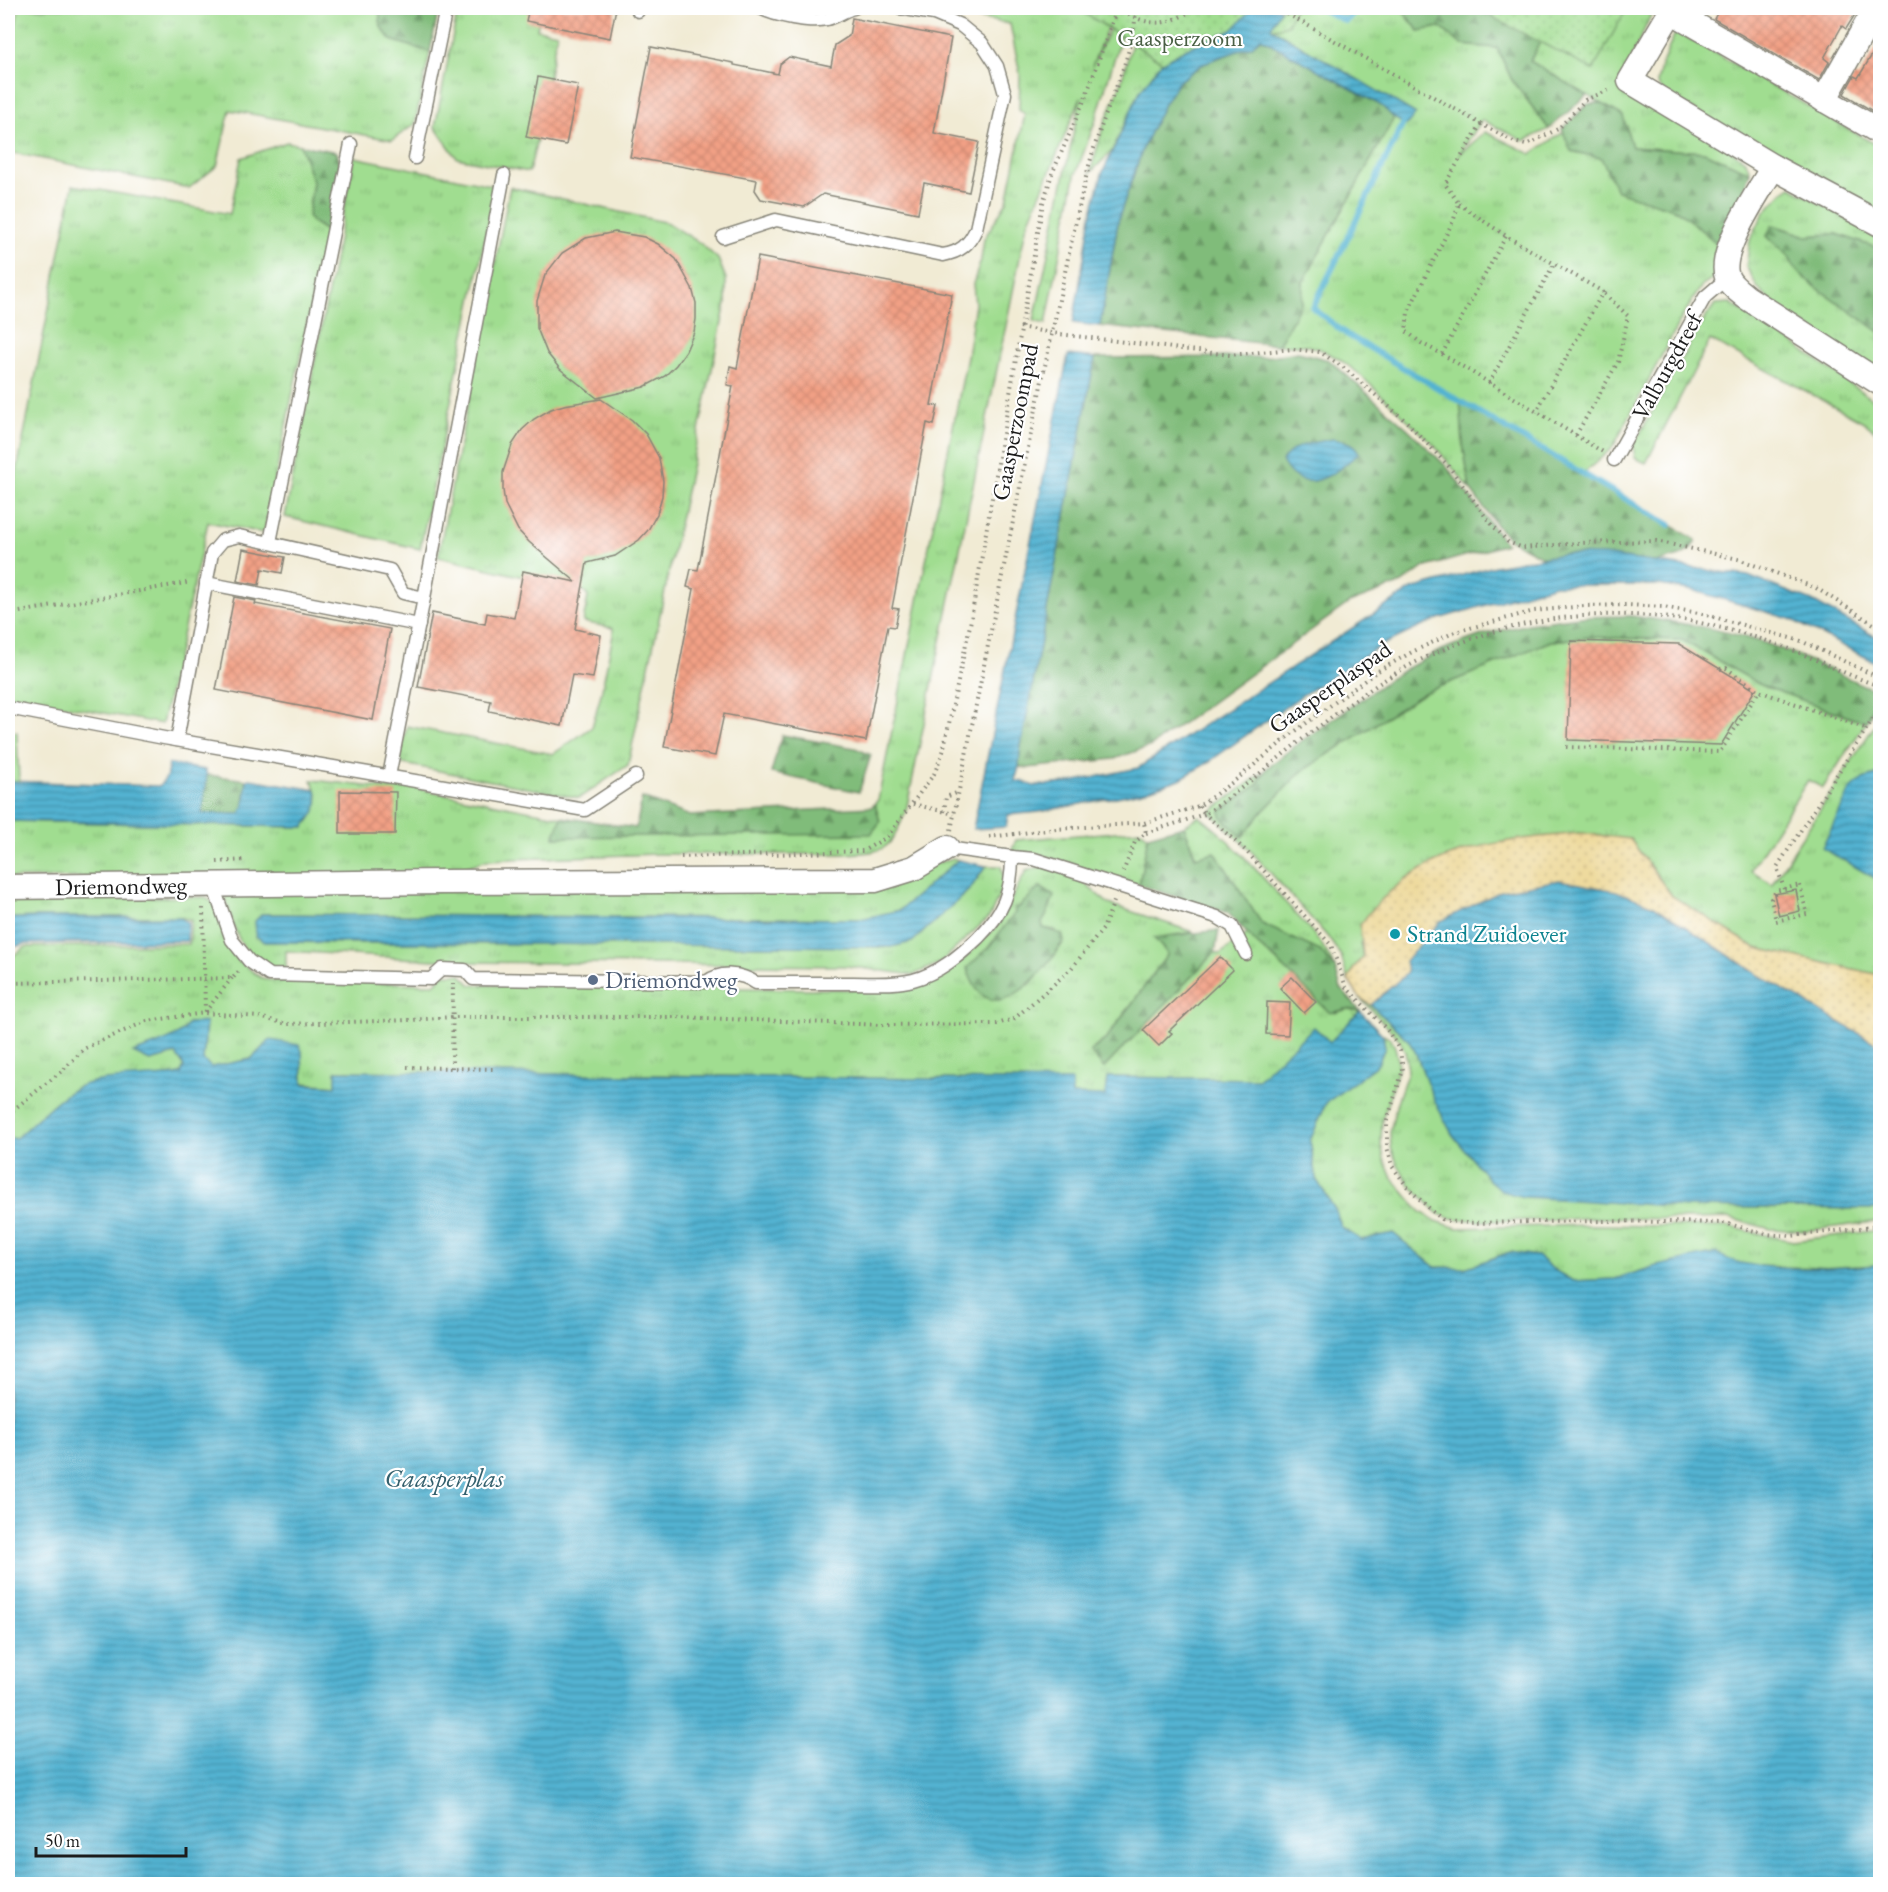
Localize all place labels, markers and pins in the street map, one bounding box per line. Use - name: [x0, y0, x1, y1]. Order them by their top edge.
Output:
- place label: Strand Zuidoever: [1407, 918, 1567, 949]
- marker: Strand Zuidoever: [1388, 927, 1402, 941]
- place label: Driemondweg: [605, 964, 738, 995]
- marker: Driemondweg: [586, 973, 600, 987]

